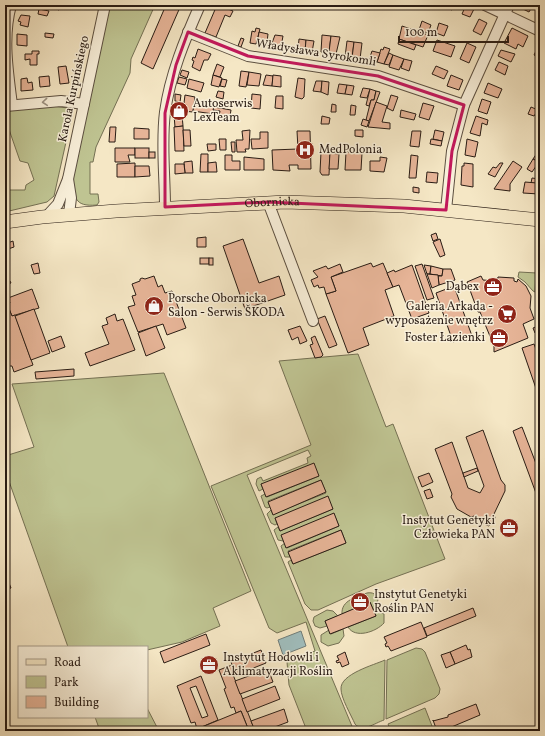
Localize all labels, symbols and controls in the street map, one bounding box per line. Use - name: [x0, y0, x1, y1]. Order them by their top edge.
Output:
- scale bar: [399, 18, 508, 44]
- text: 100 m: [405, 25, 438, 41]
- street label: Karola Kurpińskiego: [55, 34, 93, 144]
- street label: Władysława Syrokomli: [255, 36, 378, 70]
- place label: Autoserwis LexTeam: [193, 96, 252, 126]
- one-way arrow: [42, 98, 48, 107]
- shop icon: Autoserwis LexTeam: [168, 100, 190, 122]
- hospital icon: MedPolonia: [294, 139, 316, 161]
- place label: MedPolonia: [319, 142, 382, 158]
- street label: Obornicka: [244, 194, 300, 212]
- office icon: Dąbex: [482, 276, 504, 298]
- place label: Dąbex: [446, 279, 479, 295]
- place label: Porsche Obornicka Salon - Serwis ŠKODA: [168, 291, 286, 321]
- shop icon: Porsche Obornicka Salon - Serwis ŠKODA: [143, 295, 165, 317]
- place label: Galeria Arkada - wyposażenie wnętrz: [385, 299, 493, 329]
- supermarket icon: Galeria Arkada - wyposażenie wnętrz: [496, 303, 518, 325]
- office icon: Foster Łazienki: [488, 327, 510, 349]
- place label: Foster Łazienki: [405, 330, 485, 346]
- place label: Instytut Genetyki Człowieka PAN: [402, 513, 495, 543]
- office icon: Instytut Genetyki Człowieka PAN: [498, 517, 520, 539]
- place label: Instytut Genetyki Roślin PAN: [374, 587, 467, 617]
- office icon: Instytut Genetyki Roślin PAN: [349, 591, 371, 613]
- legend: [18, 646, 148, 718]
- place label: Instytut Hodowli i Aklimatyzacji Roślin: [223, 650, 333, 680]
- office icon: Instytut Hodowli i Aklimatyzacji Roślin: [198, 654, 220, 676]
- text: Road: [54, 655, 81, 671]
- text: Park: [54, 675, 79, 691]
- text: Building: [54, 695, 99, 711]

